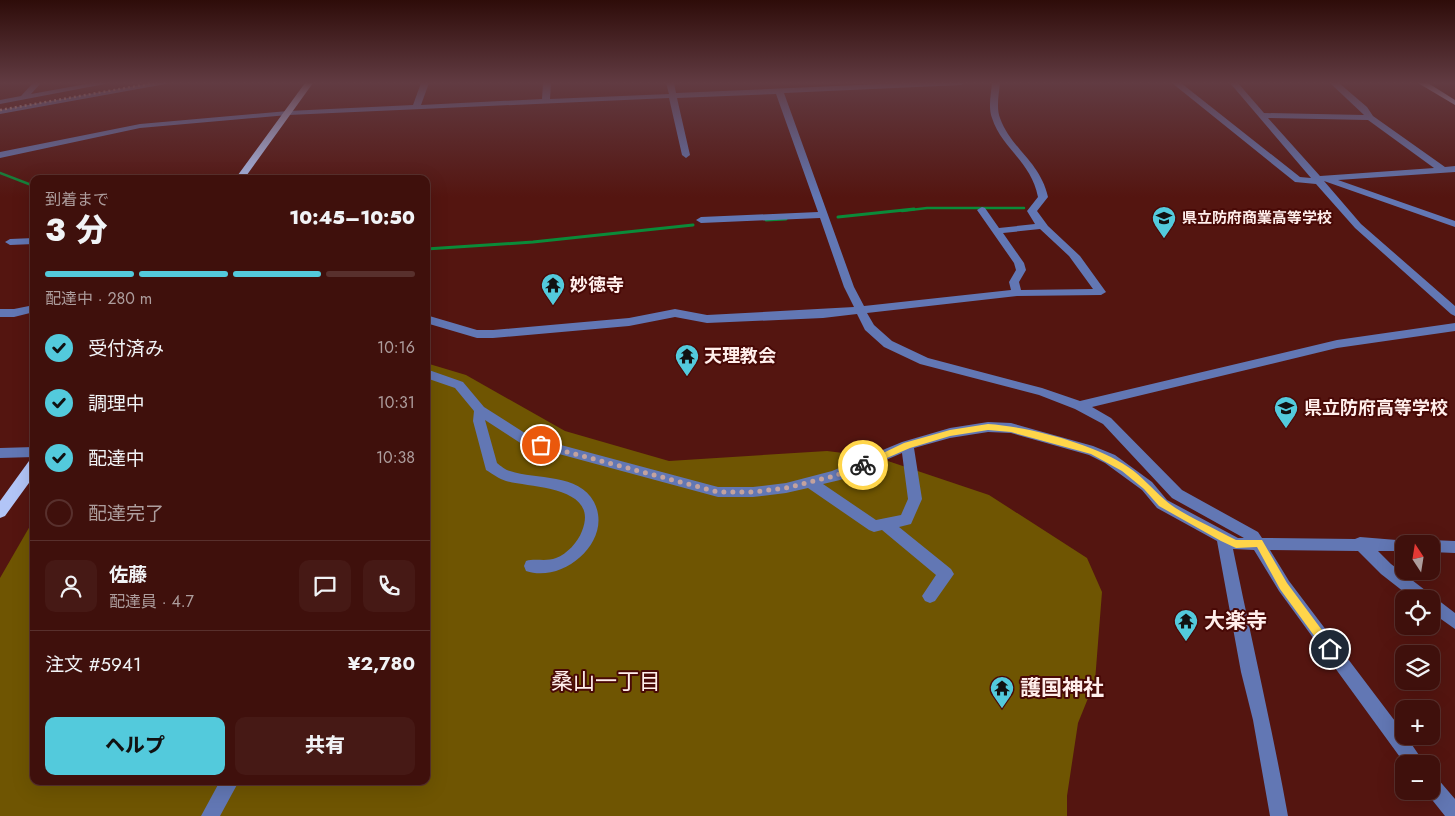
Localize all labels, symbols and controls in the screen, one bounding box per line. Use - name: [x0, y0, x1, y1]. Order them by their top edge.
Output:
- text: 到着まで: [45, 188, 109, 211]
- text: 10:45–10:50: [289, 204, 415, 231]
- school or university icon: 県立防府商業高等学校: [1151, 205, 1177, 239]
- text: 3 分: [45, 207, 107, 253]
- place label: 県立防府商業高等学校: [1182, 207, 1332, 229]
- temple icon: 妙徳寺: [540, 272, 566, 306]
- place label: 妙徳寺: [570, 272, 624, 298]
- text: 配達中 · 280 m: [45, 287, 152, 310]
- icon: check: [45, 334, 73, 362]
- text: 受付済み: [88, 335, 164, 362]
- text: 10:16: [377, 336, 415, 359]
- temple icon: 天理教会: [674, 343, 700, 377]
- place label: 天理教会: [704, 343, 776, 369]
- icon: check: [45, 389, 73, 417]
- text: 調理中: [88, 390, 145, 417]
- text: 10:31: [377, 391, 415, 414]
- school or university icon: 県立防府高等学校: [1273, 395, 1299, 429]
- place label: 県立防府高等学校: [1304, 395, 1448, 421]
- pin: [520, 424, 562, 466]
- icon: bag: [527, 431, 555, 459]
- courier: [838, 440, 888, 490]
- icon: check: [45, 444, 73, 472]
- text: 配達中: [88, 445, 145, 472]
- text: 10:38: [376, 446, 415, 469]
- icon: bike: [849, 451, 877, 479]
- text: 配達完了: [88, 500, 164, 527]
- north arrow: [1395, 535, 1440, 580]
- map controls: [1395, 535, 1440, 800]
- button: person: [45, 560, 97, 612]
- button: chat: [299, 560, 351, 612]
- button: phone: [363, 560, 415, 612]
- text: 佐藤: [109, 561, 147, 588]
- text: 配達員 · 4.7: [109, 590, 194, 613]
- button: locate: [1395, 590, 1440, 635]
- place label: 大楽寺: [1204, 606, 1267, 636]
- temple icon: 大楽寺: [1173, 608, 1199, 642]
- pin: [1309, 628, 1351, 670]
- icon: home: [1316, 635, 1344, 663]
- button: layers: [1395, 645, 1440, 690]
- text: ¥2,780: [348, 650, 415, 677]
- text: 注文 #5941: [45, 651, 141, 678]
- district label: 桑山一丁目: [551, 665, 661, 697]
- place label: 護国神社: [1020, 673, 1104, 703]
- temple icon: 護国神社: [989, 675, 1015, 709]
- button: +: [1395, 700, 1440, 745]
- button: ヘルプ: [45, 717, 225, 775]
- button: 共有: [235, 717, 415, 775]
- button: −: [1395, 755, 1440, 800]

